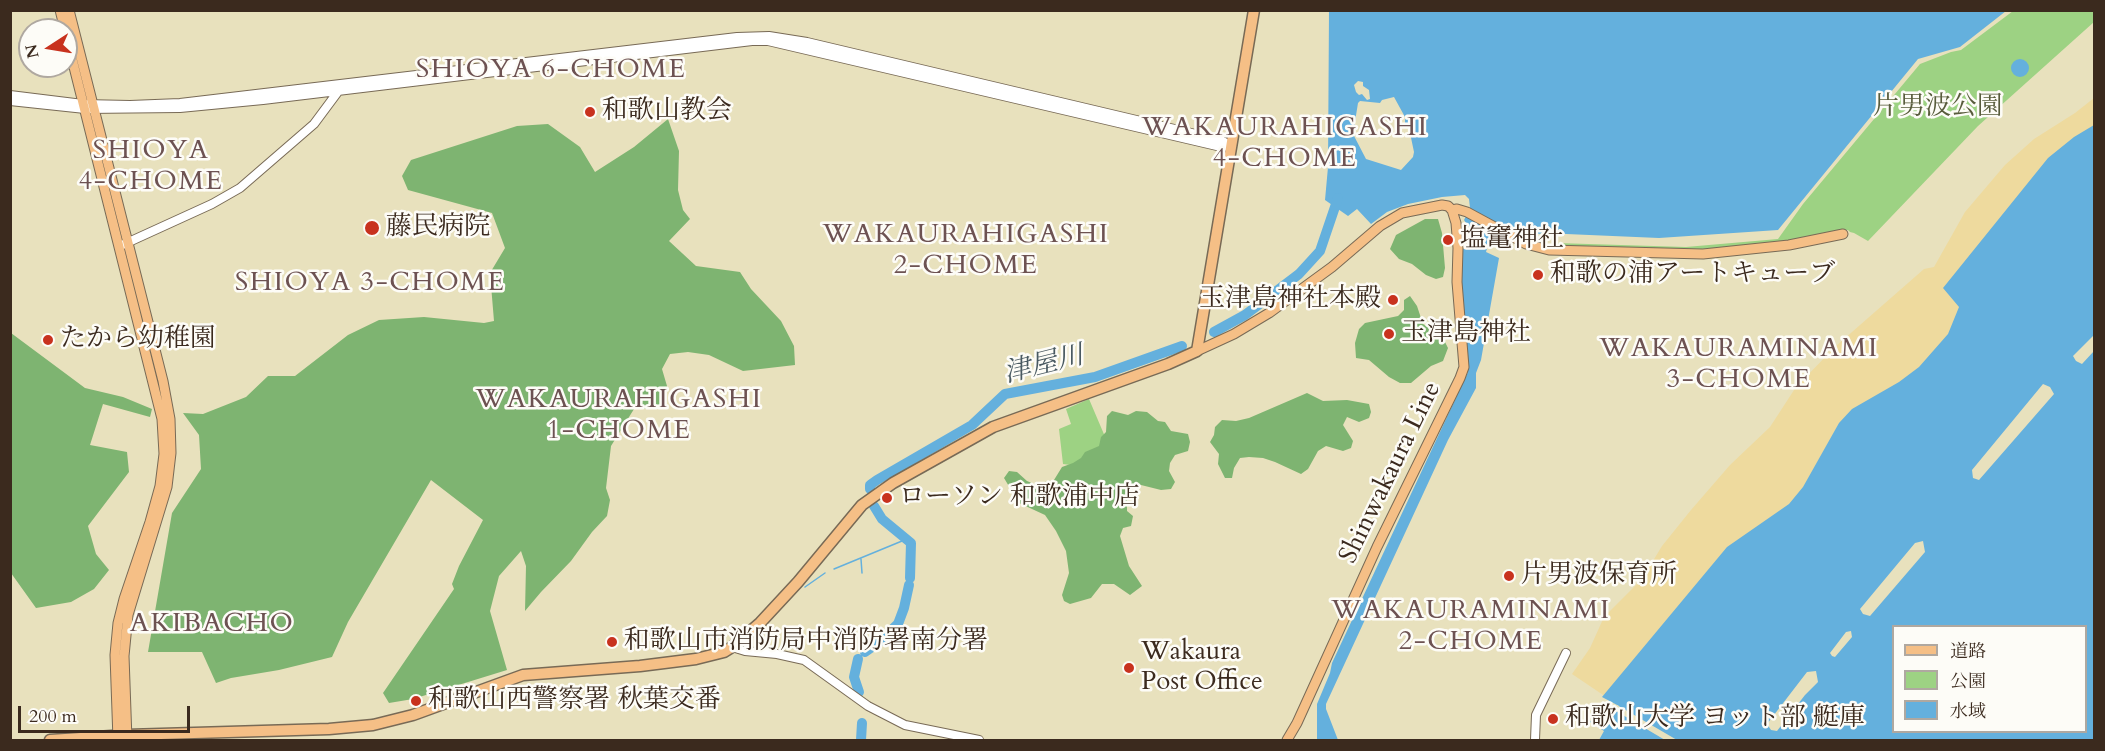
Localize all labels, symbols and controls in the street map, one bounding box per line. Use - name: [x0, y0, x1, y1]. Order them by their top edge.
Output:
- north arrow: [18, 18, 78, 78]
- text: N: [20, 42, 45, 60]
- district label: SHIOYA 6-CHOME: [416, 55, 686, 87]
- park label: 片男波公園: [1873, 92, 2003, 124]
- place label: 和歌山教会: [602, 96, 732, 128]
- marker: 和歌山教会: [583, 105, 597, 119]
- district label: WAKAURAHIGASHI 4-CHOME: [1142, 113, 1428, 176]
- district label: SHIOYA 4-CHOME: [78, 136, 224, 199]
- place label: 藤民病院: [386, 212, 490, 244]
- marker: 藤民病院: [363, 219, 381, 237]
- district label: WAKAURAHIGASHI 2-CHOME: [823, 220, 1109, 283]
- place label: 塩竃神社: [1460, 224, 1564, 256]
- marker: 塩竃神社: [1441, 233, 1455, 247]
- place label: 和歌の浦アートキューブ: [1550, 259, 1835, 291]
- district label: SHIOYA 3-CHOME: [235, 268, 505, 300]
- marker: 和歌の浦アートキューブ: [1531, 268, 1545, 282]
- place label: 玉津島神社本殿: [1199, 284, 1381, 316]
- marker: 玉津島神社本殿: [1386, 293, 1400, 307]
- place label: 玉津島神社: [1401, 318, 1531, 350]
- place label: たから幼稚園: [60, 324, 216, 356]
- marker: 玉津島神社: [1382, 327, 1396, 341]
- marker: たから幼稚園: [41, 333, 55, 347]
- district label: WAKAURAMINAMI 3-CHOME: [1599, 334, 1879, 397]
- water label: 津屋川: [1001, 340, 1087, 392]
- street label: Shinwakaura Line: [1334, 377, 1448, 569]
- district label: WAKAURAHIGASHI 1-CHOME: [476, 385, 762, 448]
- place label: ローソン 和歌浦中店: [899, 482, 1140, 514]
- marker: ローソン 和歌浦中店: [880, 491, 894, 505]
- place label: 片男波保育所: [1521, 560, 1677, 592]
- marker: 片男波保育所: [1502, 569, 1516, 583]
- district label: WAKAURAMINAMI 2-CHOME: [1331, 596, 1611, 659]
- district label: AKIBACHO: [130, 609, 294, 641]
- legend: [1892, 625, 2087, 733]
- place label: 和歌山市消防局中消防署南分署: [624, 626, 988, 658]
- marker: 和歌山市消防局中消防署南分署: [605, 635, 619, 649]
- place label: Wakaura Post Office: [1141, 637, 1263, 698]
- text: 道路: [1950, 639, 1986, 664]
- marker: Wakaura Post Office: [1122, 661, 1136, 675]
- text: 公園: [1950, 669, 1986, 694]
- place label: 和歌山西警察署 秋葉交番: [428, 685, 721, 717]
- scale bar: [21, 694, 194, 732]
- marker: 和歌山西警察署 秋葉交番: [409, 694, 423, 708]
- text: 水域: [1950, 699, 1986, 724]
- place label: 和歌山大学 ヨット部 艇庫: [1565, 703, 1865, 735]
- text: 200 m: [29, 704, 77, 729]
- marker: 和歌山大学 ヨット部 艇庫: [1546, 712, 1560, 726]

